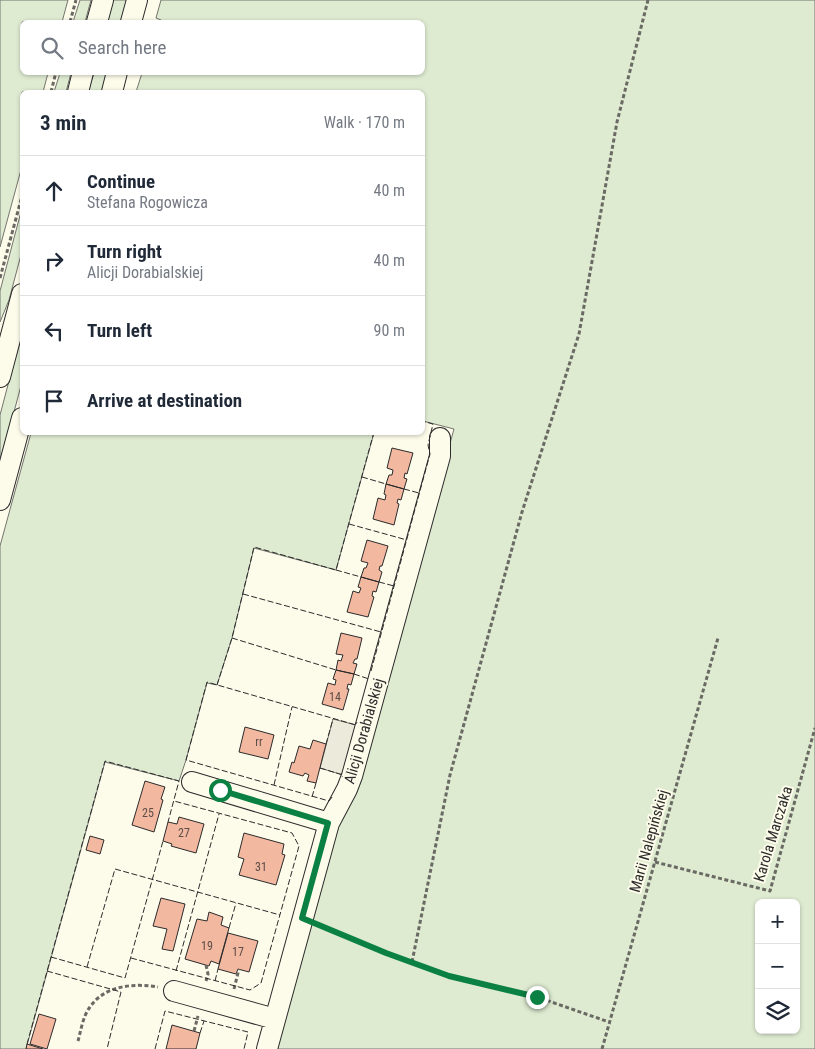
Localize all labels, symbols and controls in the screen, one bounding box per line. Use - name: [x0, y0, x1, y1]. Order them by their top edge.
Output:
- search box: [20, 20, 425, 75]
- icon: search: [38, 34, 66, 62]
- text: Search here: [78, 36, 166, 59]
- text: 3 min: [40, 111, 87, 135]
- text: Walk · 170 m: [324, 113, 405, 132]
- text: Continue: [87, 170, 155, 193]
- icon: ahead: [40, 177, 68, 205]
- text: 40 m: [373, 181, 405, 200]
- text: Stefana Rogowicza: [87, 193, 208, 212]
- text: Turn right: [87, 240, 162, 263]
- icon: right: [40, 247, 68, 275]
- text: 40 m: [373, 251, 405, 270]
- text: Alicji Dorabialskiej: [87, 263, 203, 282]
- icon: left: [40, 317, 68, 345]
- text: Turn left: [87, 319, 152, 342]
- text: 90 m: [373, 321, 405, 340]
- icon: arrive: [40, 387, 68, 415]
- text: Arrive at destination: [87, 389, 242, 412]
- street label: Alicji Dorabialskiej: [340, 676, 388, 786]
- house number: 14: [329, 690, 341, 704]
- house number: rr: [255, 735, 263, 749]
- route start: [209, 779, 232, 802]
- street label: Karola Marczaka: [750, 784, 796, 884]
- street label: Marii Nalepińskiej: [626, 788, 672, 894]
- house number: 25: [142, 806, 154, 820]
- house number: 27: [178, 826, 190, 840]
- house number: 31: [255, 860, 267, 874]
- map controls: [755, 899, 800, 1034]
- button: +: [755, 899, 800, 944]
- house number: 19: [201, 939, 213, 953]
- button: −: [755, 944, 800, 989]
- house number: 17: [232, 945, 244, 959]
- route end: [526, 986, 549, 1009]
- button: layers: [755, 989, 800, 1034]

